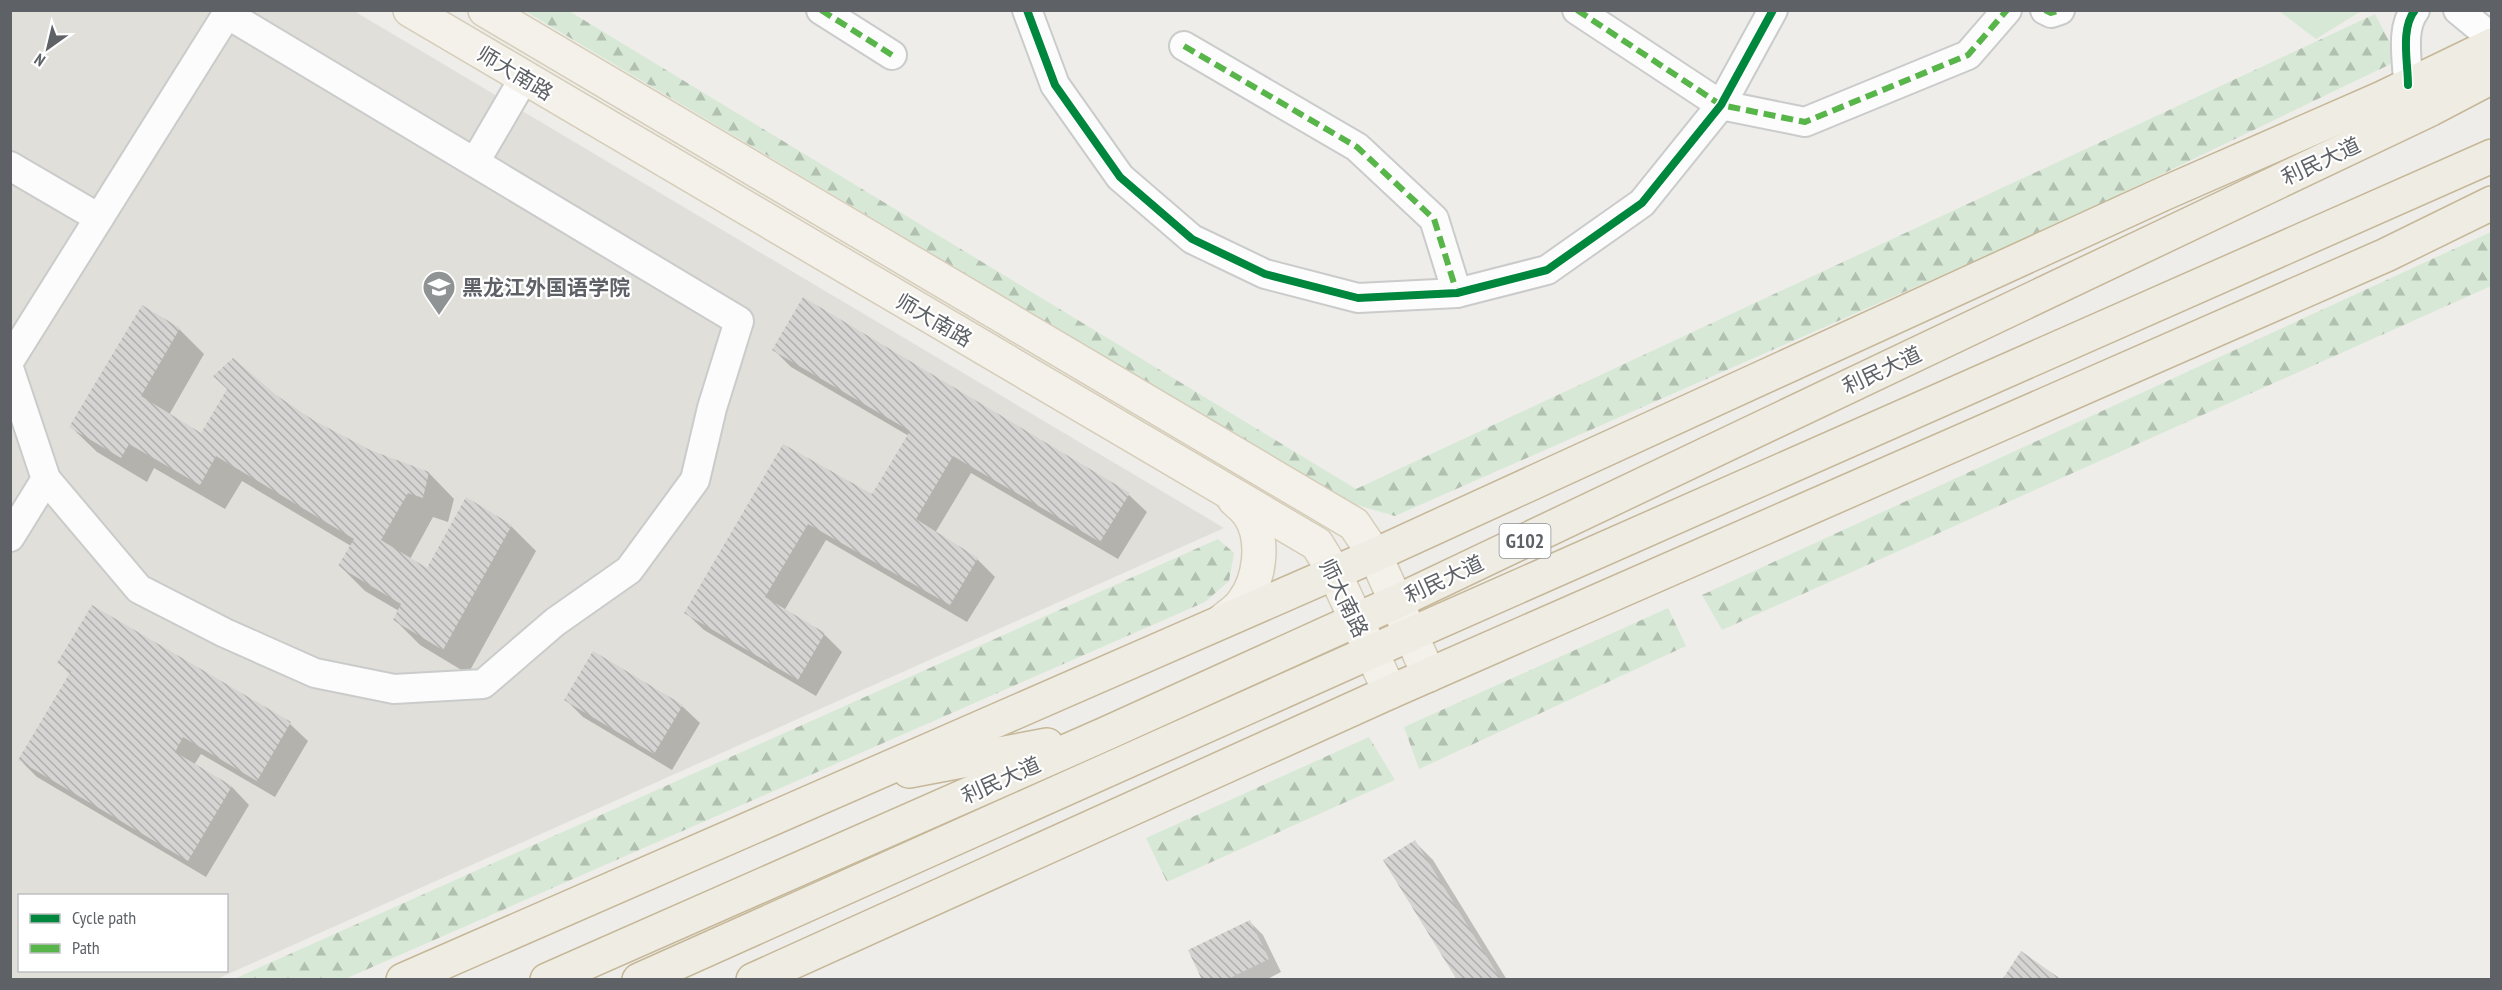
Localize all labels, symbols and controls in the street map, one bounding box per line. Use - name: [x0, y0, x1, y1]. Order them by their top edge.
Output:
- north arrow: [18, 18, 78, 78]
- street label: 师大南路: [472, 40, 558, 106]
- text: N: [30, 50, 49, 71]
- street label: 利民大道: [2277, 131, 2365, 191]
- school or university icon: 黑龙江外国语学院: [421, 269, 457, 316]
- place label: 黑龙江外国语学院: [462, 274, 630, 301]
- street label: 师大南路: [891, 287, 977, 353]
- street label: 利民大道: [1838, 340, 1926, 400]
- road number: G102: [1500, 524, 1550, 558]
- street label: 利民大道: [1400, 549, 1488, 609]
- street label: 师大南路: [1313, 554, 1375, 642]
- street label: 利民大道: [957, 751, 1045, 809]
- legend: [18, 894, 228, 972]
- text: Cycle path: [72, 906, 136, 929]
- text: Path: [72, 936, 100, 959]

